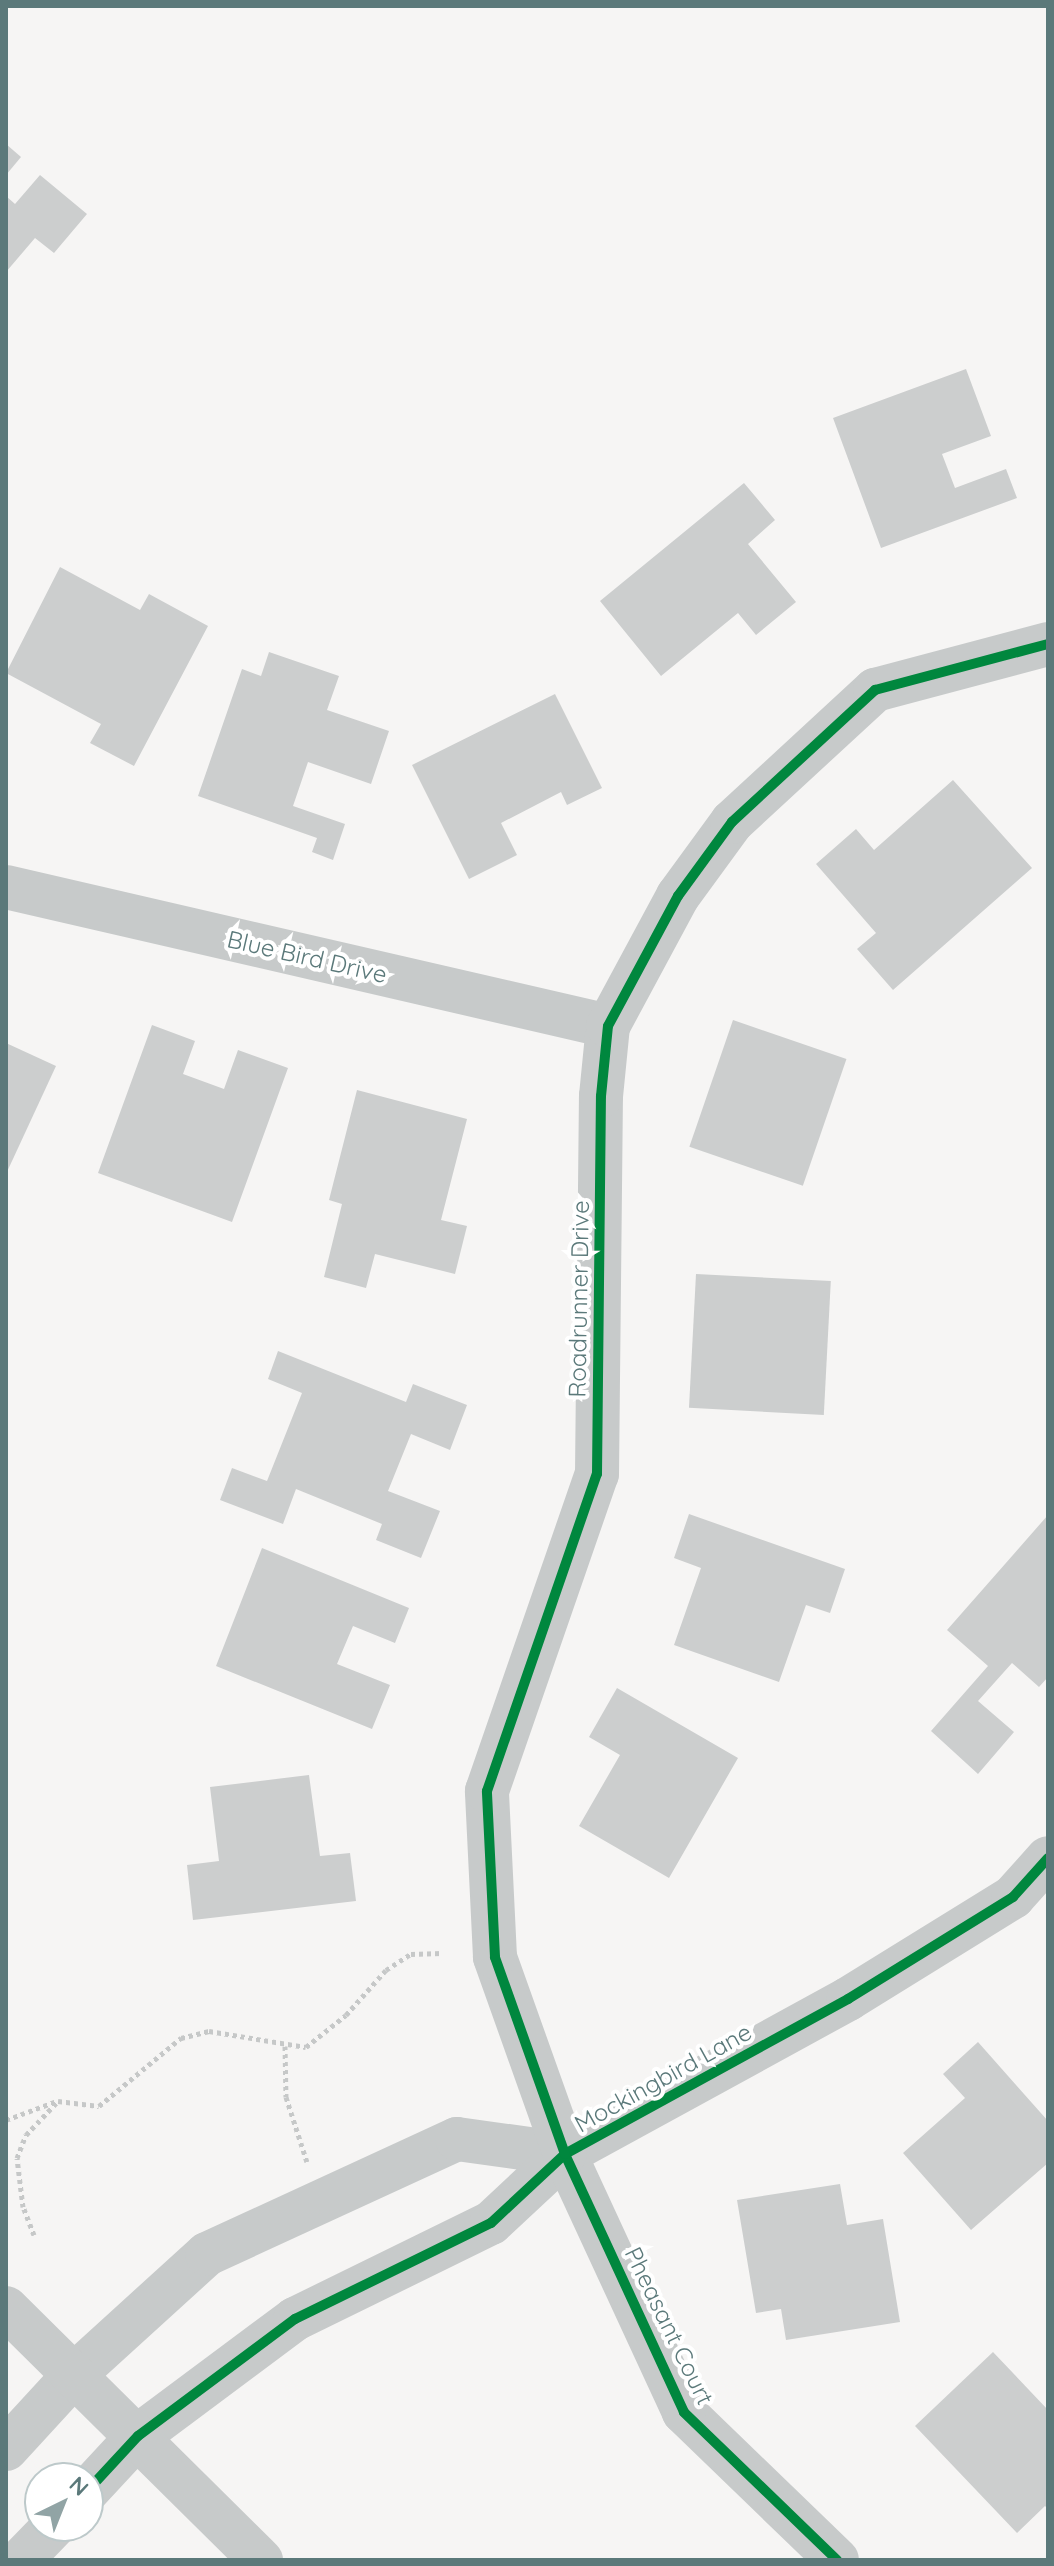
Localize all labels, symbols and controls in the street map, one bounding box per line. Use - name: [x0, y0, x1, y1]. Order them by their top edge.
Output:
- street label: Blue Bird Drive: [224, 925, 390, 989]
- street label: Roadrunner Drive: [563, 1200, 595, 1398]
- street label: Mockingbird Lane: [570, 2017, 756, 2139]
- street label: Pheasant Court: [618, 2242, 720, 2410]
- north arrow: [24, 2462, 104, 2542]
- text: N: [64, 2470, 94, 2502]

